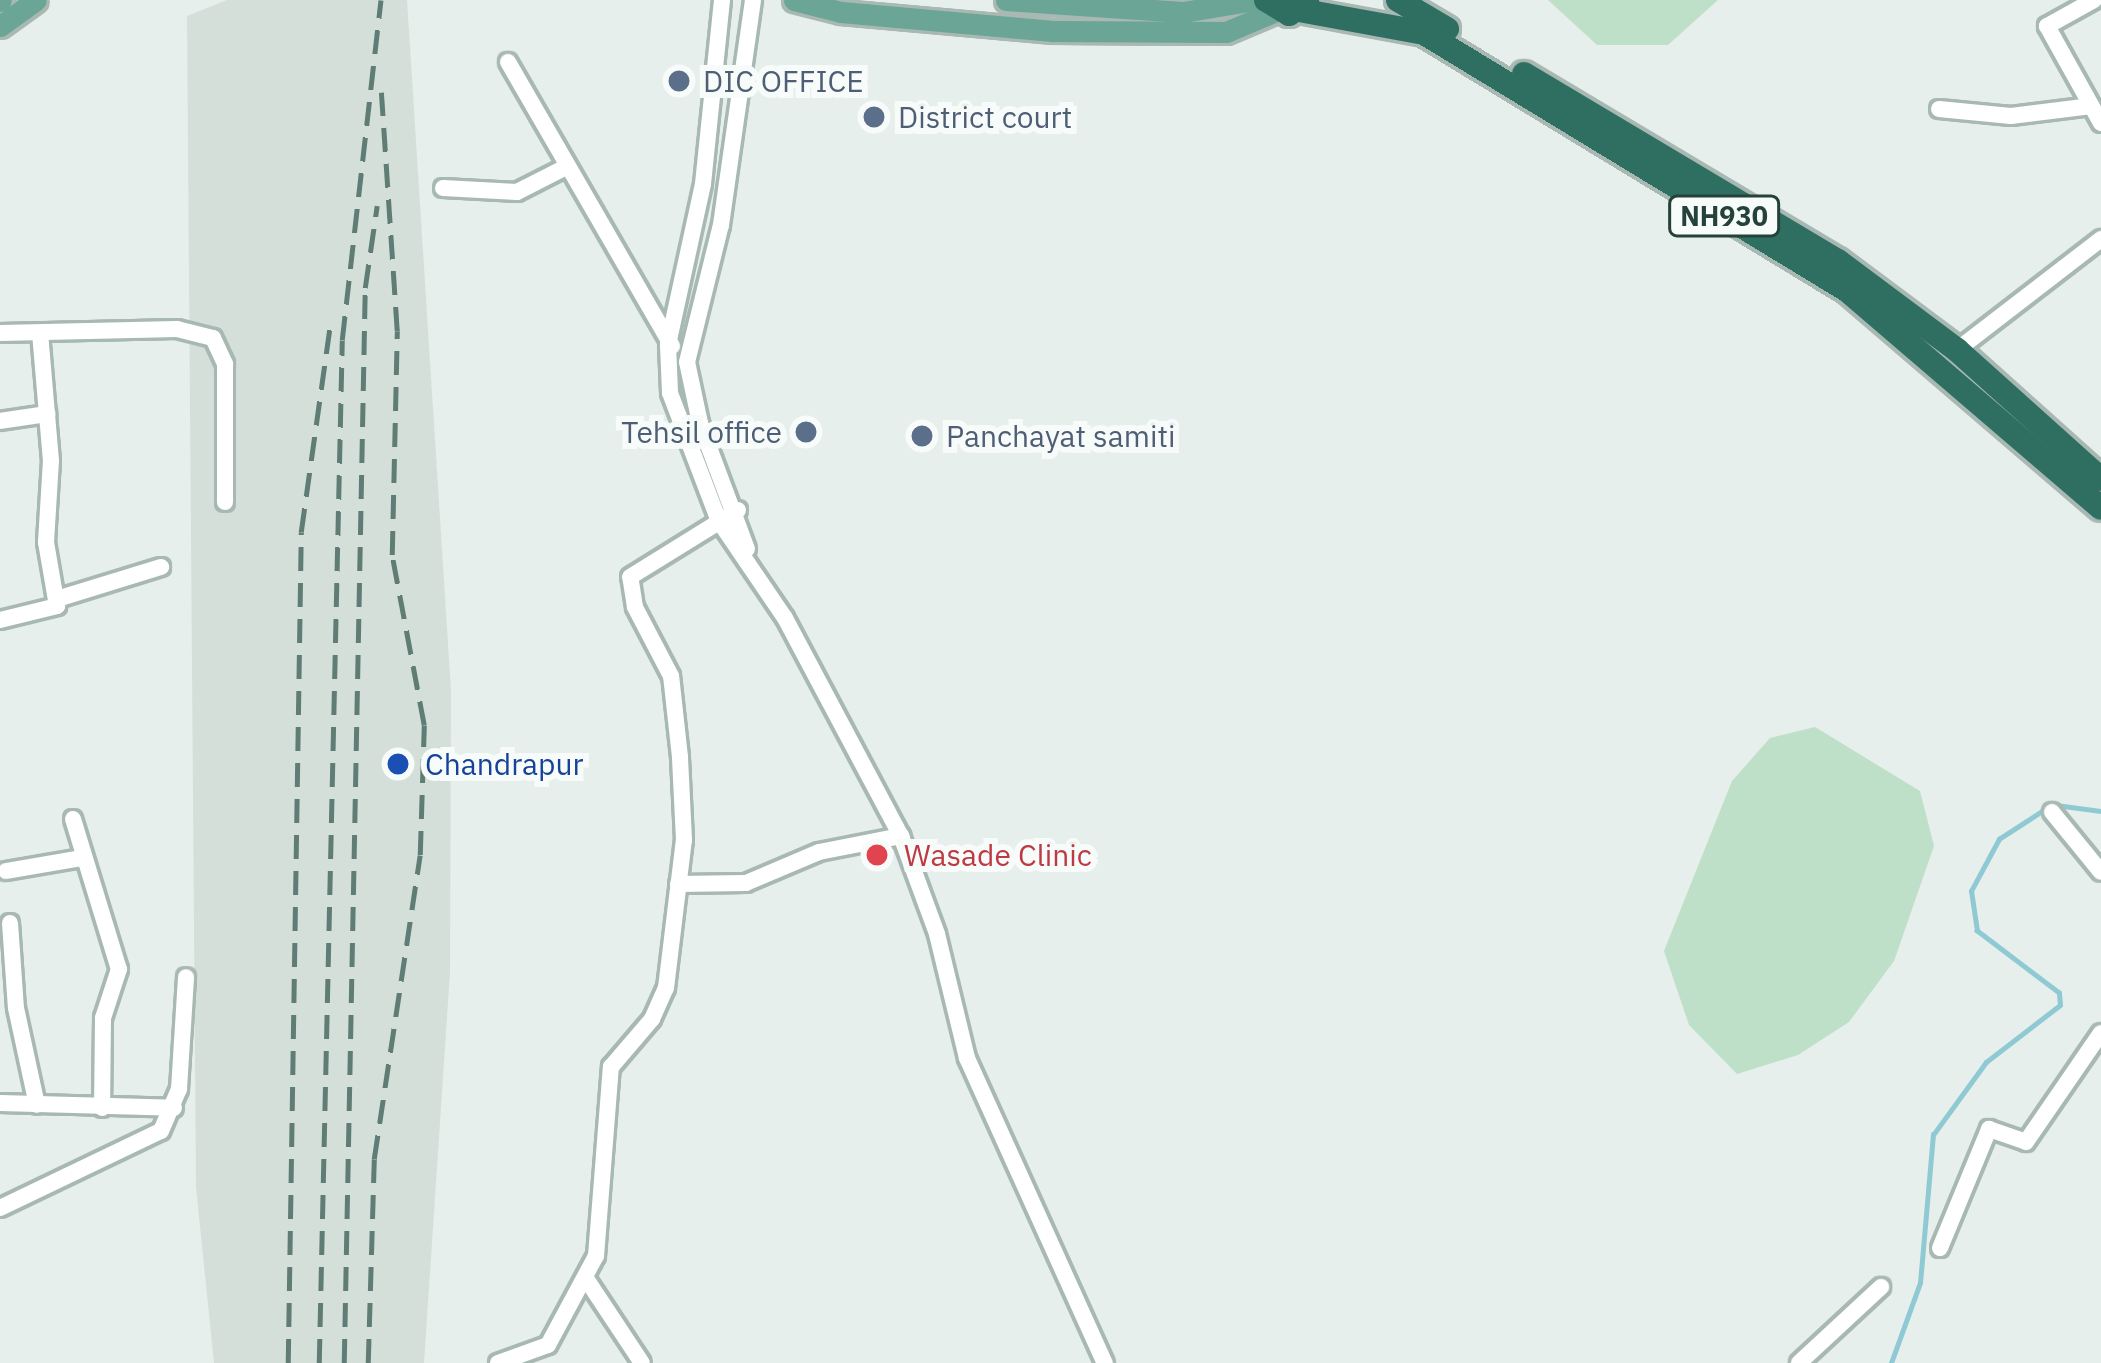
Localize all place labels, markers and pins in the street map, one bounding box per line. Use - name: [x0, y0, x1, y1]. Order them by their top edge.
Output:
- place label: DIC OFFICE: [703, 63, 864, 99]
- marker: DIC OFFICE: [666, 68, 692, 94]
- place label: District court: [898, 99, 1072, 135]
- marker: District court: [861, 104, 887, 130]
- place label: Tehsil office: [621, 414, 782, 450]
- place label: Panchayat samiti: [946, 418, 1175, 454]
- marker: Tehsil office: [793, 419, 819, 445]
- marker: Panchayat samiti: [909, 423, 935, 449]
- place label: Chandrapur: [425, 746, 583, 782]
- marker: Chandrapur: [382, 748, 414, 780]
- place label: Wasade Clinic: [904, 837, 1092, 873]
- marker: Wasade Clinic: [861, 839, 893, 871]

